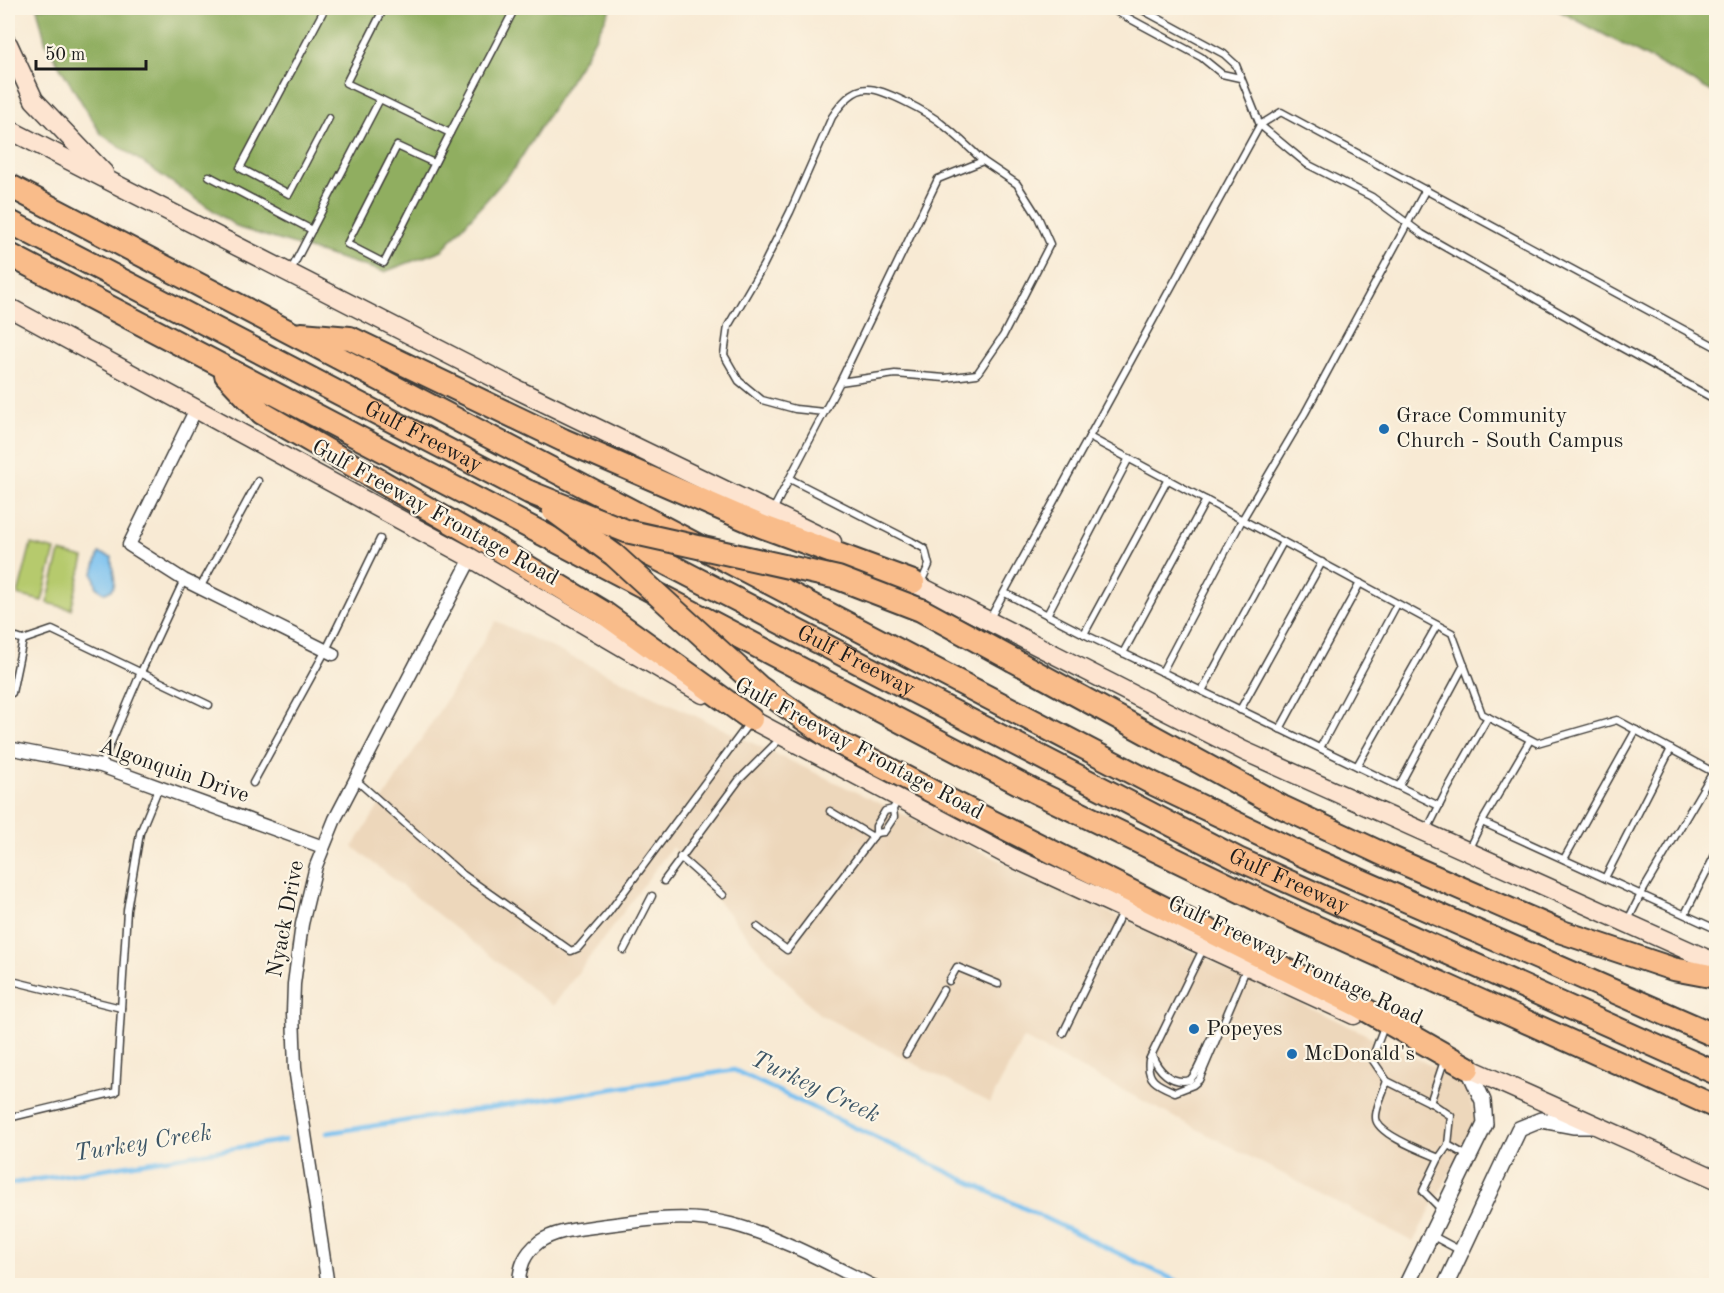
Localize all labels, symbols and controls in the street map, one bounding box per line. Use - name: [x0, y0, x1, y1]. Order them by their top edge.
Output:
- scale bar: [36, 33, 146, 71]
- text: 50 m: [45, 46, 85, 64]
- street label: Gulf Freeway: [361, 397, 486, 477]
- place label: Grace Community Church - South Campus: [1396, 405, 1623, 452]
- marker: Grace Community Church - South Campus: [1377, 422, 1391, 436]
- street label: Gulf Freeway Frontage Road: [308, 436, 562, 590]
- street label: Gulf Freeway: [793, 622, 919, 701]
- street label: Gulf Freeway Frontage Road: [731, 674, 987, 824]
- street label: Algonquin Drive: [96, 735, 252, 807]
- street label: Gulf Freeway: [1225, 845, 1353, 918]
- street label: Nyack Drive: [264, 859, 308, 979]
- street label: Gulf Freeway Frontage Road: [1164, 892, 1426, 1030]
- place label: Popeyes: [1206, 1018, 1283, 1040]
- marker: Popeyes: [1187, 1022, 1201, 1036]
- place label: McDonald's: [1304, 1043, 1415, 1065]
- marker: McDonald's: [1285, 1047, 1299, 1061]
- water label: Turkey Creek: [747, 1048, 883, 1128]
- water label: Turkey Creek: [72, 1121, 214, 1167]

